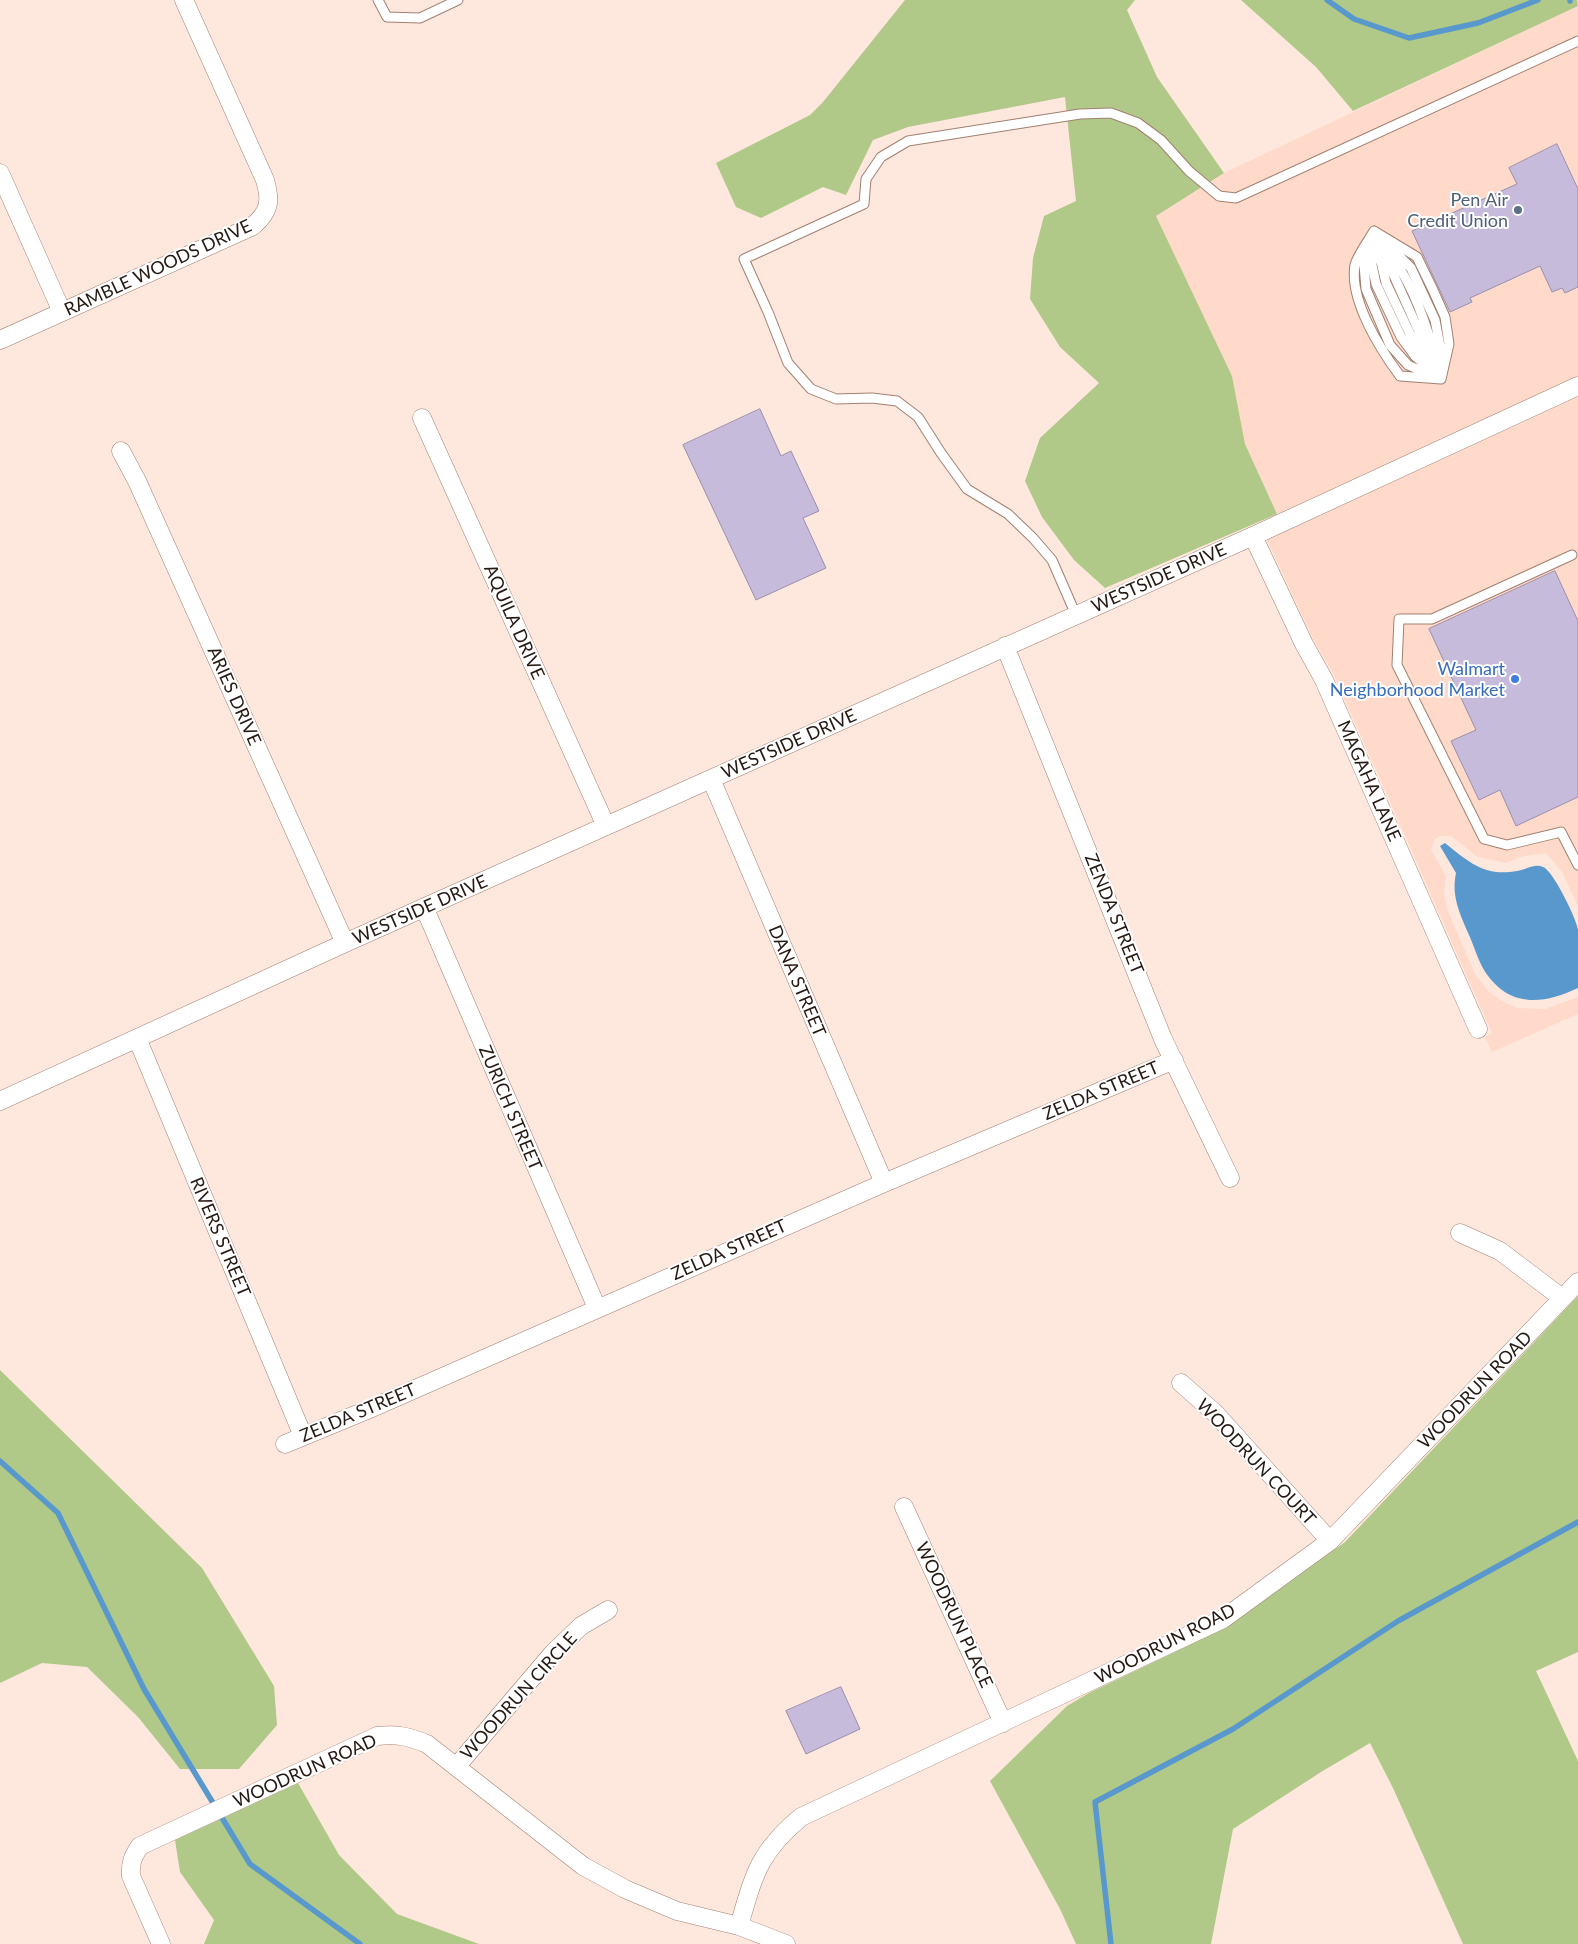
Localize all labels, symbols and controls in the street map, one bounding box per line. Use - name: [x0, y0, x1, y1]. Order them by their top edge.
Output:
- place label: Pen Air Credit Union: [1407, 189, 1508, 232]
- marker: Pen Air Credit Union: [1512, 204, 1524, 216]
- street label: RAMBLE WOODS DRIVE: [61, 215, 255, 321]
- street label: WESTSIDE DRIVE: [1088, 539, 1230, 617]
- street label: AQUILA DRIVE: [479, 561, 549, 683]
- street label: ARIES DRIVE: [203, 643, 265, 749]
- place label: Walmart Neighborhood Market: [1330, 658, 1505, 701]
- marker: Walmart Neighborhood Market: [1509, 673, 1521, 685]
- street label: WESTSIDE DRIVE: [718, 705, 860, 783]
- street label: MAGAHA LANE: [1333, 717, 1405, 845]
- street label: ZENDA STREET: [1080, 851, 1148, 977]
- street label: WESTSIDE DRIVE: [349, 871, 491, 949]
- street label: DANA STREET: [764, 922, 830, 1040]
- street label: ZURICH STREET: [474, 1042, 546, 1174]
- street label: ZELDA STREET: [1040, 1057, 1162, 1125]
- street label: RIVERS STREET: [185, 1174, 255, 1300]
- street label: ZELDA STREET: [668, 1215, 790, 1285]
- street label: WOODRUN ROAD: [1413, 1327, 1537, 1453]
- street label: ZELDA STREET: [297, 1379, 419, 1447]
- street label: WOODRUN COURT: [1192, 1394, 1320, 1530]
- street label: WOODRUN PLACE: [911, 1539, 997, 1691]
- street label: WOODRUN ROAD: [1091, 1599, 1239, 1689]
- street label: WOODRUN CIRCLE: [456, 1628, 582, 1764]
- street label: WOODRUN ROAD: [230, 1730, 380, 1812]

